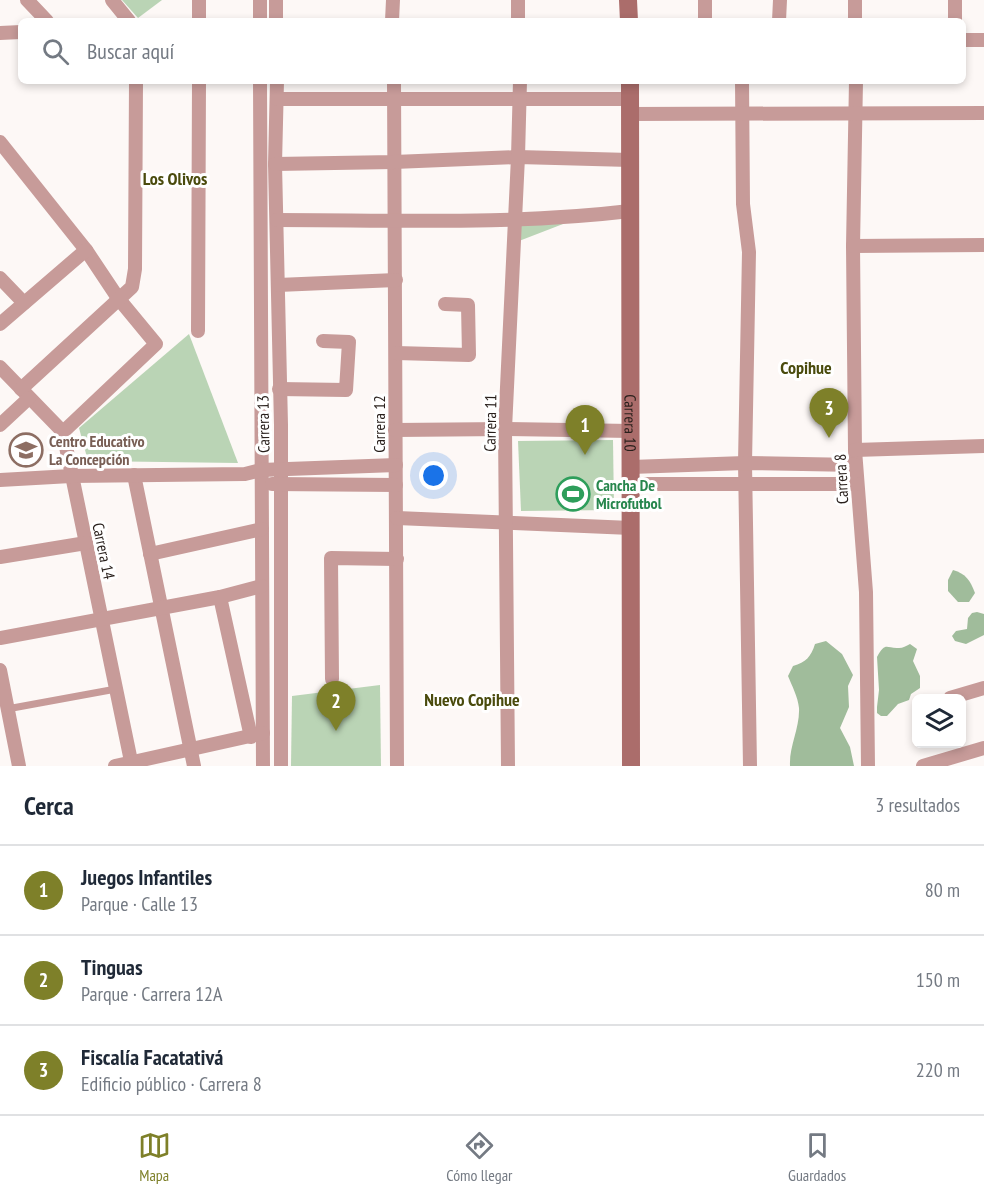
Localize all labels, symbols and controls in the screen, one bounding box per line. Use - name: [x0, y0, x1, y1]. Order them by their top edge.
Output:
- search box: [18, 18, 966, 84]
- icon: search: [39, 35, 72, 68]
- text: Buscar aquí: [87, 37, 174, 65]
- district label: Los Olivos: [143, 167, 207, 190]
- district label: Copihue: [780, 356, 832, 379]
- pin: 3: [810, 388, 848, 438]
- street label: Carrera 11: [479, 394, 501, 452]
- street label: Carrera 10: [620, 394, 641, 452]
- street label: Carrera 13: [252, 395, 274, 453]
- street label: Carrera 12: [369, 395, 389, 453]
- pin: 1: [566, 406, 604, 455]
- place label: Centro Educativo La Concepción: [49, 431, 145, 469]
- school or university icon: Centro Educativo La Concepción: [8, 432, 44, 468]
- street label: Carrera 8: [830, 453, 852, 505]
- your location: [419, 461, 448, 490]
- place label: Cancha De Microfutbol: [596, 475, 662, 513]
- sports icon: Cancha De Microfutbol: [555, 476, 591, 512]
- street label: Carrera 14: [88, 521, 120, 581]
- pin: 2: [316, 682, 356, 731]
- district label: Nuevo Copihue: [424, 688, 520, 711]
- map controls: [912, 694, 966, 748]
- button: layers: [912, 694, 966, 748]
- text: Cerca: [24, 789, 74, 822]
- text: 3 resultados: [875, 792, 960, 818]
- text: Juegos Infantiles: [81, 863, 212, 891]
- text: 1: [39, 877, 48, 903]
- text: 80 m: [925, 877, 960, 903]
- text: Parque · Calle 13: [81, 891, 198, 917]
- text: Tinguas: [81, 953, 143, 981]
- text: 2: [39, 967, 48, 993]
- text: 150 m: [916, 967, 960, 993]
- text: Parque · Carrera 12A: [81, 981, 223, 1007]
- text: Fiscalía Facatativá: [81, 1043, 223, 1071]
- text: 3: [39, 1057, 48, 1083]
- text: 220 m: [916, 1057, 960, 1083]
- text: Edificio público · Carrera 8: [81, 1071, 262, 1097]
- tab: Mapa: [138, 1129, 171, 1185]
- tab: Cómo llegar: [446, 1129, 512, 1185]
- tab: Guardados: [788, 1129, 846, 1185]

